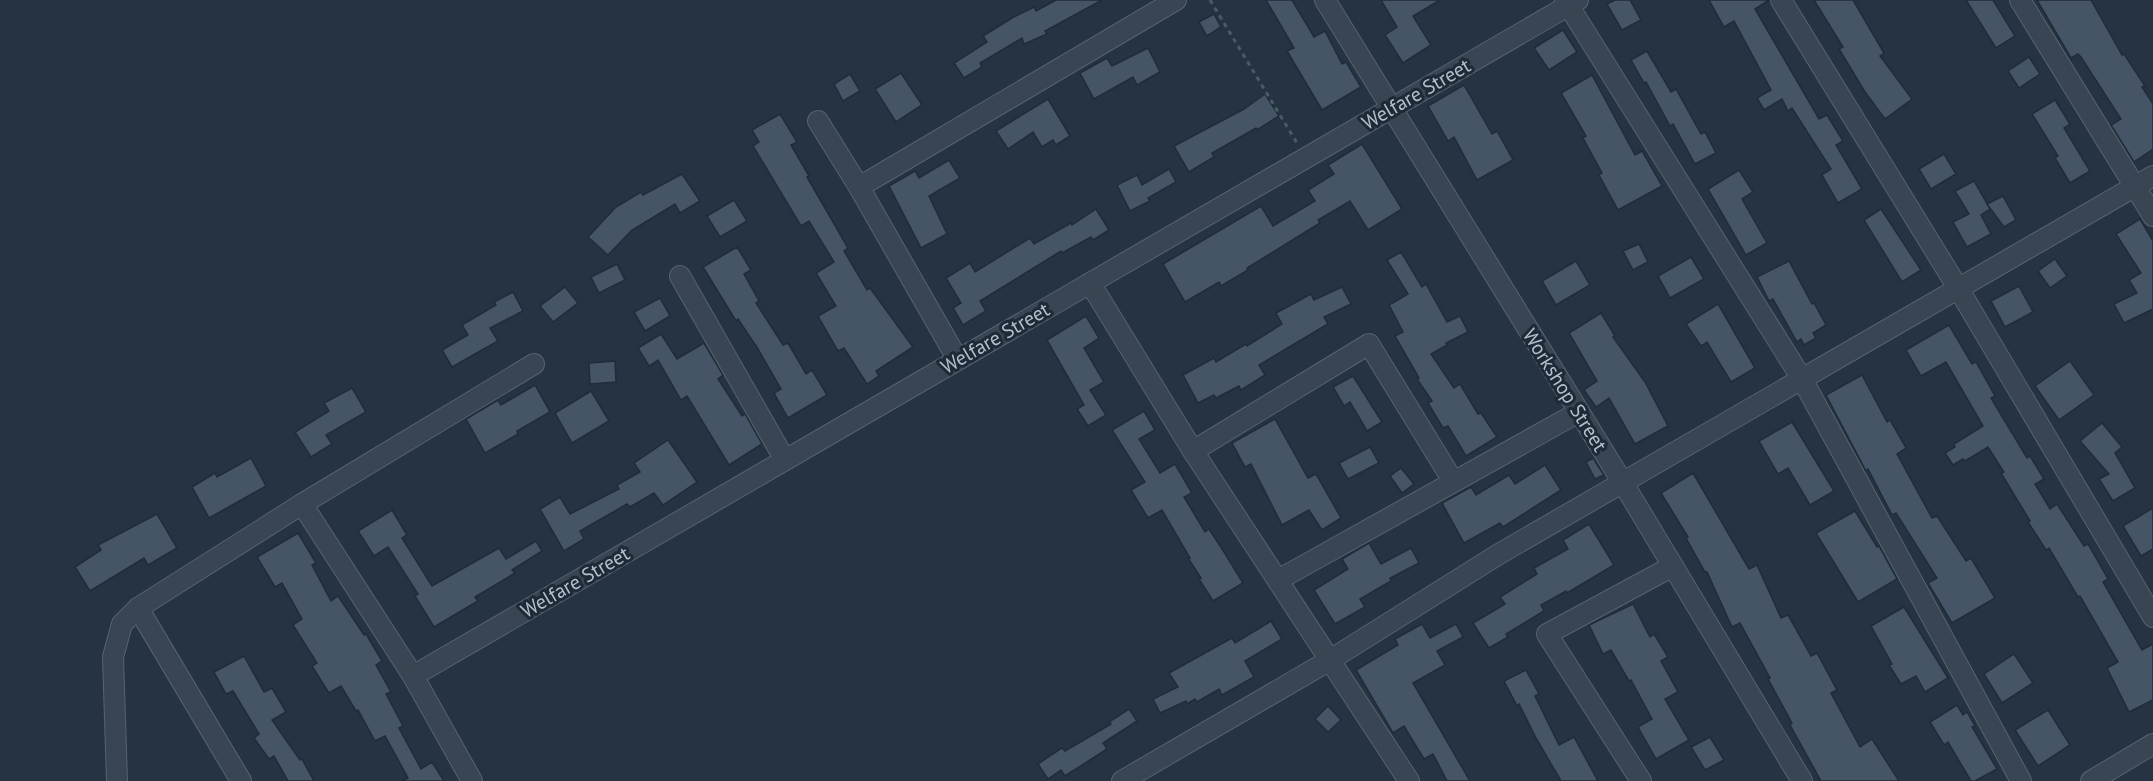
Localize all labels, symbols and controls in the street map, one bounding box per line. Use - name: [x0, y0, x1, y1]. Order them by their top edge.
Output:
- street label: Welfare Street: [1357, 52, 1475, 136]
- street label: Welfare Street: [936, 296, 1054, 380]
- street label: Workshop Street: [1517, 324, 1613, 456]
- street label: Welfare Street: [516, 540, 634, 624]

